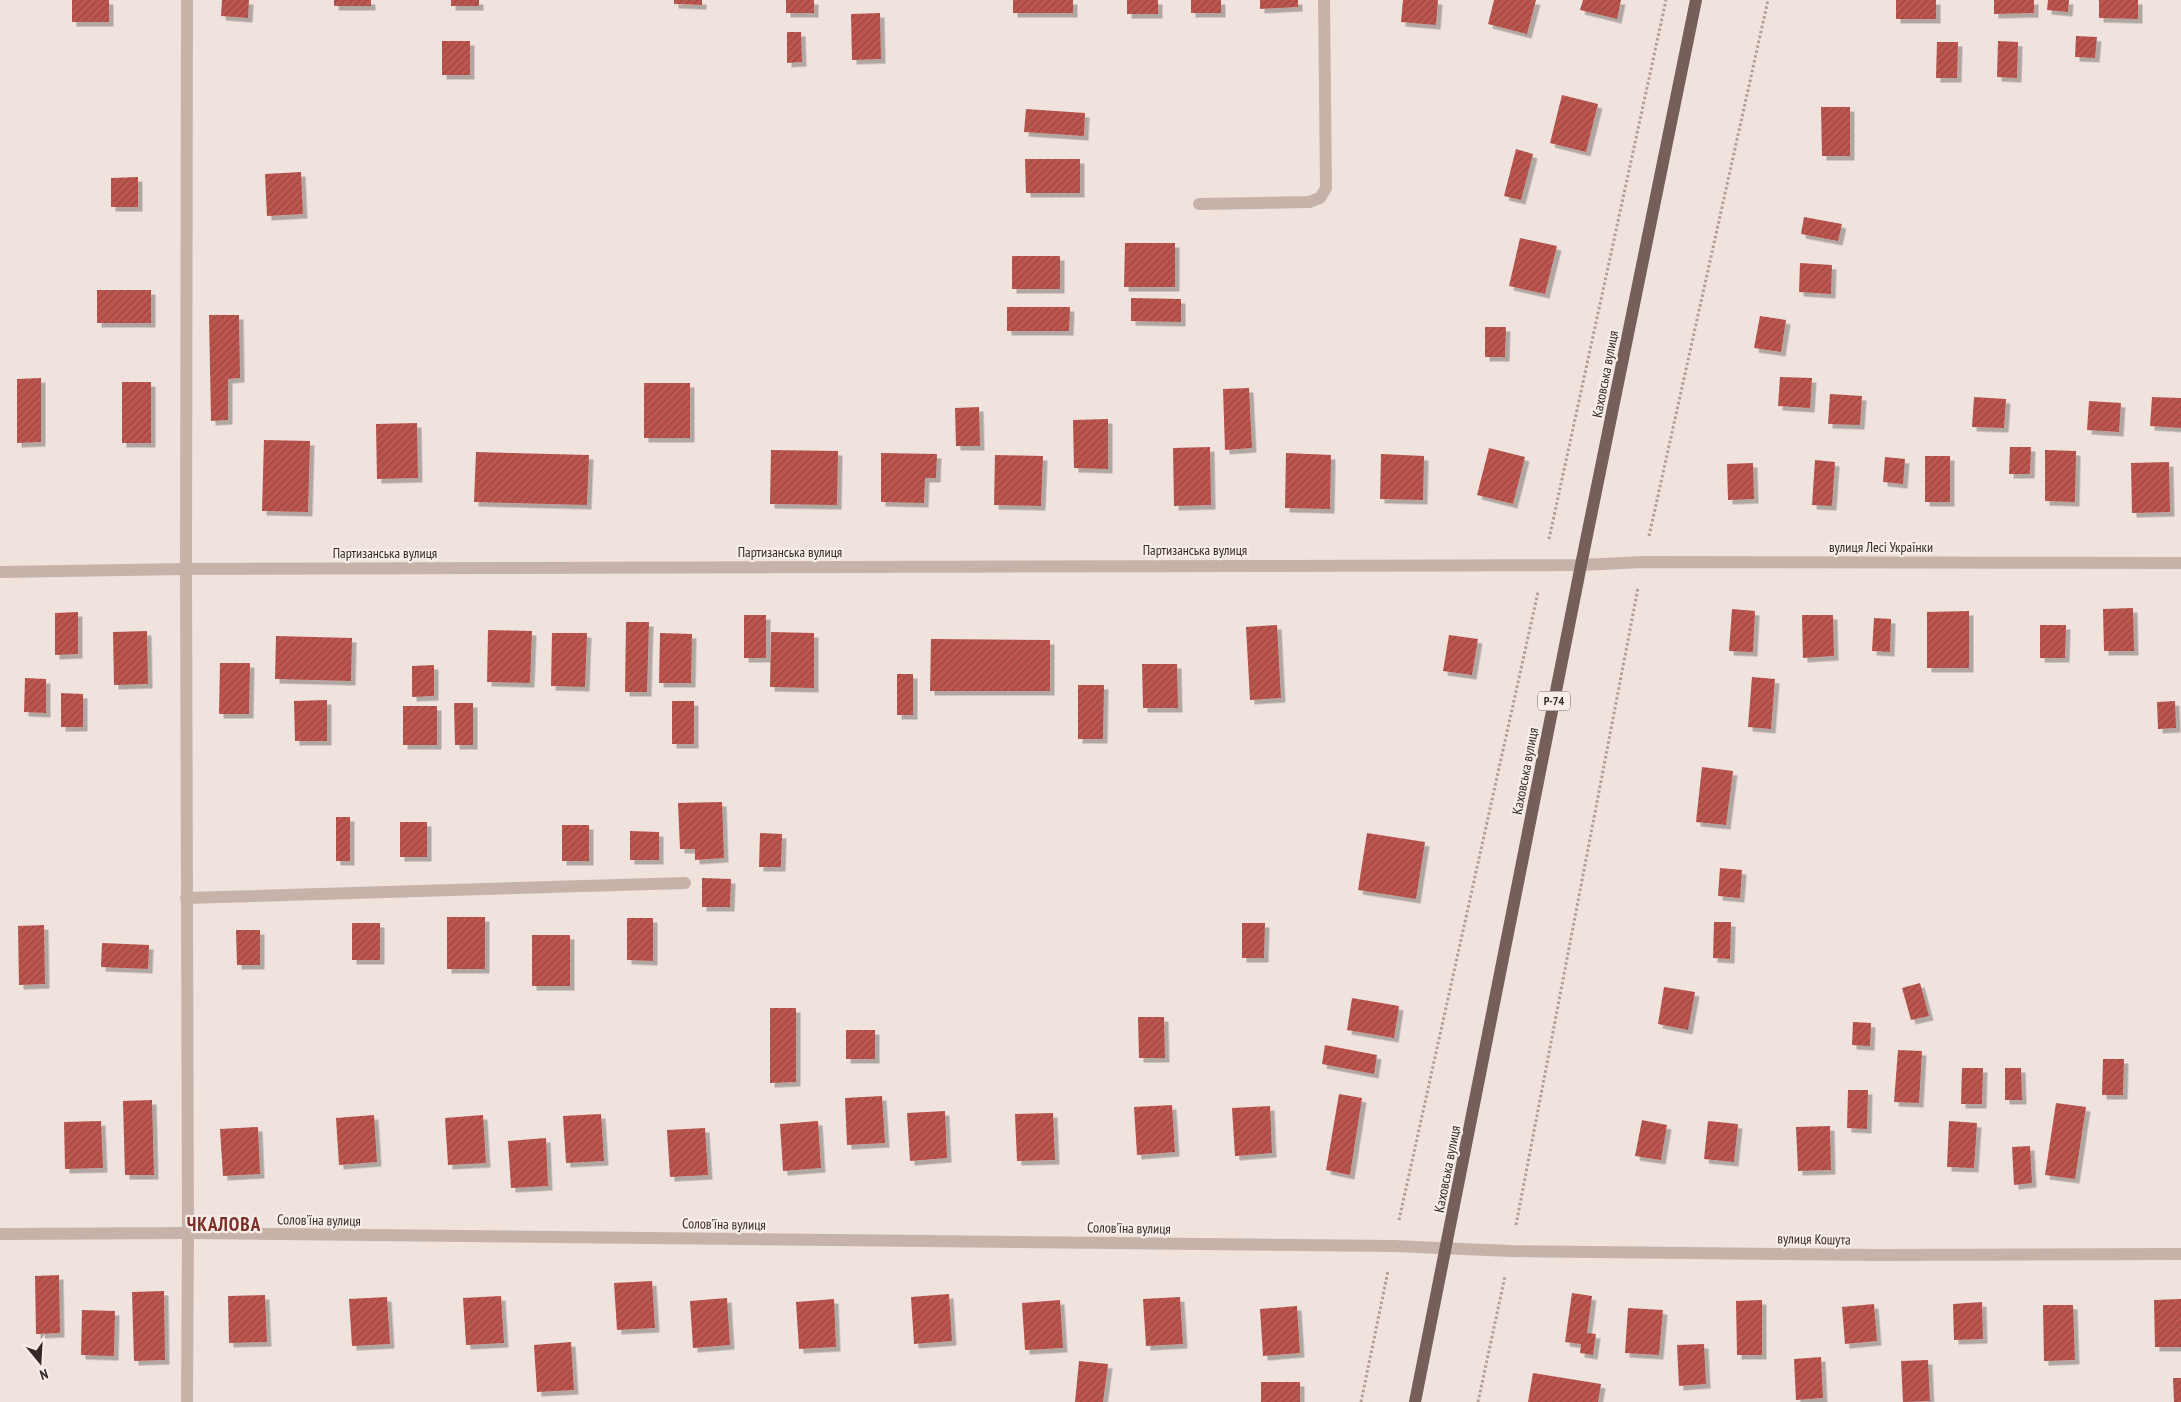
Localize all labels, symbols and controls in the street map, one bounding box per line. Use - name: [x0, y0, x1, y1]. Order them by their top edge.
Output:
- street label: Каховська вулиця: [1588, 329, 1622, 419]
- street label: вулиця Лесі Українки: [1829, 538, 1933, 556]
- street label: Партизанська вулиця: [1143, 541, 1247, 559]
- street label: Партизанська вулиця: [738, 543, 842, 561]
- street label: Партизанська вулиця: [333, 544, 437, 562]
- road number: Р-74: [1538, 691, 1570, 710]
- street label: Каховська вулиця: [1508, 726, 1542, 816]
- street label: Каховська вулиця: [1430, 1124, 1464, 1214]
- street label: Соловʼїна вулиця: [277, 1210, 361, 1230]
- district label: ЧКАЛОВА: [187, 1212, 261, 1236]
- street label: Соловʼїна вулиця: [682, 1214, 766, 1234]
- street label: Соловʼїна вулиця: [1087, 1218, 1171, 1238]
- street label: вулиця Кошута: [1777, 1229, 1851, 1249]
- north arrow: [15, 1337, 65, 1387]
- text: N: [38, 1365, 50, 1384]

